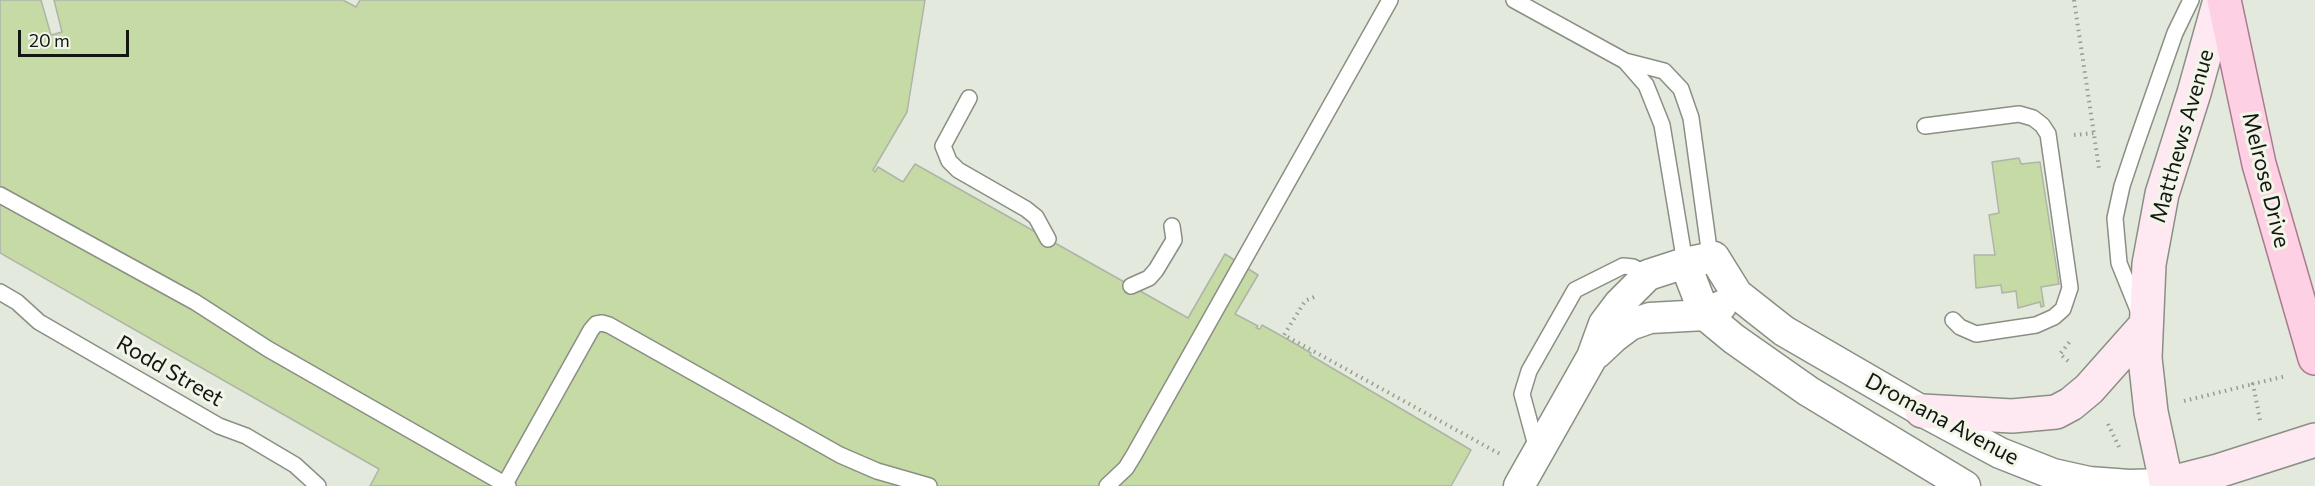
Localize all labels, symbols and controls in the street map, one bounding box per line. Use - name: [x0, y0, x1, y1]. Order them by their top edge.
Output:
- scale bar: [21, 18, 132, 56]
- text: 20 m: [29, 29, 70, 51]
- street label: Matthews Avenue: [2145, 46, 2219, 226]
- street label: Melrose Drive: [2236, 110, 2296, 250]
- street label: Rodd Street: [112, 330, 228, 412]
- street label: Dromana Avenue: [1861, 367, 2023, 471]

